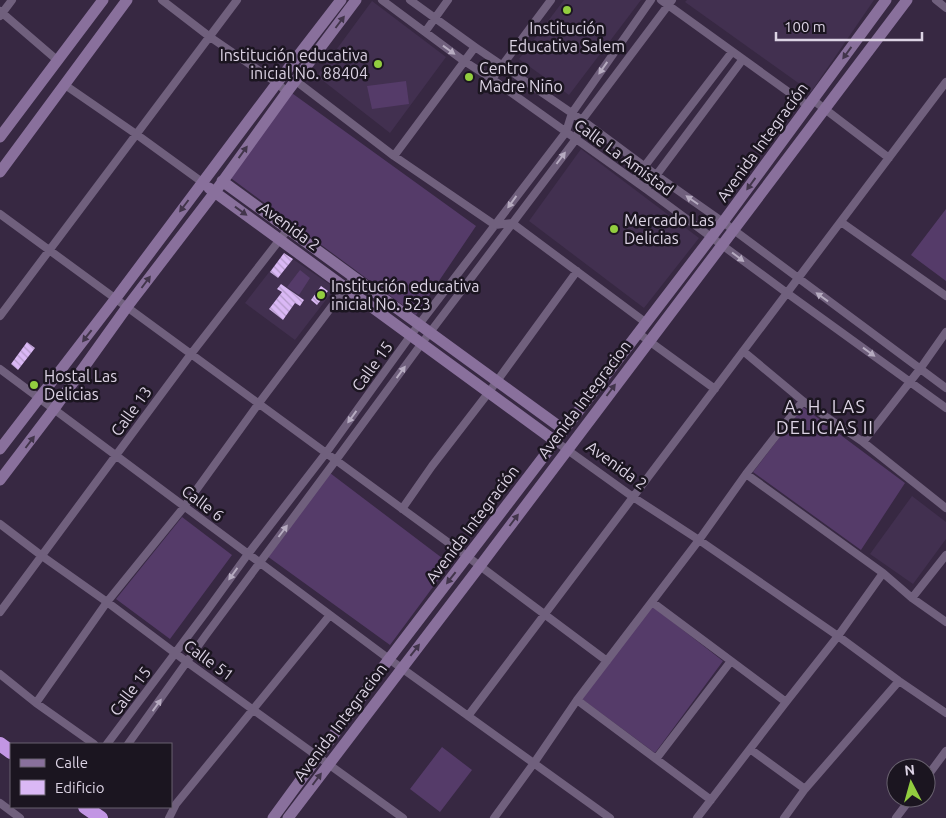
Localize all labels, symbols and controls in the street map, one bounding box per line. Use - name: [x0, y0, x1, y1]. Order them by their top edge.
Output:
- marker: Institución Educativa Salem: [561, 4, 573, 16]
- scale bar: [776, 10, 922, 42]
- one-way arrow: [335, 16, 346, 29]
- text: 100 m: [784, 18, 826, 35]
- place label: Institución Educativa Salem: [509, 19, 625, 55]
- one-way arrow: [442, 45, 456, 55]
- place label: Institución educativa inicial No. 88404: [220, 46, 368, 82]
- one-way arrow: [842, 46, 852, 60]
- marker: Institución educativa inicial No. 88404: [372, 58, 384, 70]
- place label: Centro Madre Niño: [479, 59, 563, 95]
- one-way arrow: [598, 62, 608, 75]
- marker: Centro Madre Niño: [463, 71, 475, 83]
- street label: Avenida Integración: [713, 79, 811, 205]
- street label: Calle La Amistad: [571, 115, 677, 199]
- one-way arrow: [238, 146, 249, 159]
- one-way arrow: [556, 151, 566, 165]
- one-way arrow: [745, 177, 756, 190]
- one-way arrow: [507, 195, 517, 209]
- one-way arrow: [685, 195, 699, 205]
- street label: Avenida 2: [256, 198, 324, 254]
- one-way arrow: [179, 199, 189, 213]
- one-way arrow: [234, 206, 248, 216]
- place label: Mercado Las Delicias: [624, 211, 714, 247]
- marker: Mercado Las Delicias: [608, 223, 620, 235]
- one-way arrow: [731, 251, 744, 262]
- one-way arrow: [141, 275, 151, 289]
- place label: Institución educativa inicial No. 523: [331, 277, 479, 313]
- marker: Institución educativa inicial No. 523: [315, 289, 327, 301]
- one-way arrow: [815, 292, 829, 302]
- one-way arrow: [81, 329, 92, 342]
- street label: Avenida Integracion: [534, 337, 634, 461]
- street label: Calle 15: [348, 338, 396, 394]
- one-way arrow: [862, 347, 876, 357]
- one-way arrow: [395, 366, 406, 379]
- place label: Hostal Las Delicias: [44, 367, 117, 403]
- marker: Hostal Las Delicias: [28, 379, 40, 391]
- street label: Calle 13: [107, 383, 155, 439]
- one-way arrow: [606, 383, 616, 397]
- district label: A. H. LAS DELICIAS II: [776, 396, 874, 437]
- one-way arrow: [347, 410, 357, 424]
- one-way arrow: [24, 436, 35, 449]
- street label: Avenida 2: [583, 437, 651, 493]
- street label: Avenida Integración: [422, 462, 522, 586]
- street label: Calle 6: [178, 481, 228, 525]
- one-way arrow: [508, 514, 519, 527]
- one-way arrow: [278, 525, 289, 538]
- one-way arrow: [228, 567, 238, 581]
- one-way arrow: [446, 571, 457, 584]
- street label: Calle 51: [181, 636, 237, 684]
- one-way arrow: [410, 644, 421, 657]
- street label: Avenida Integracion: [290, 660, 390, 784]
- street label: Calle 15: [106, 663, 154, 719]
- one-way arrow: [152, 698, 162, 712]
- legend: [10, 743, 172, 808]
- text: Calle: [55, 754, 88, 771]
- north arrow: [886, 758, 936, 808]
- text: N: [904, 762, 916, 779]
- one-way arrow: [312, 772, 322, 786]
- text: Edificio: [55, 779, 104, 796]

